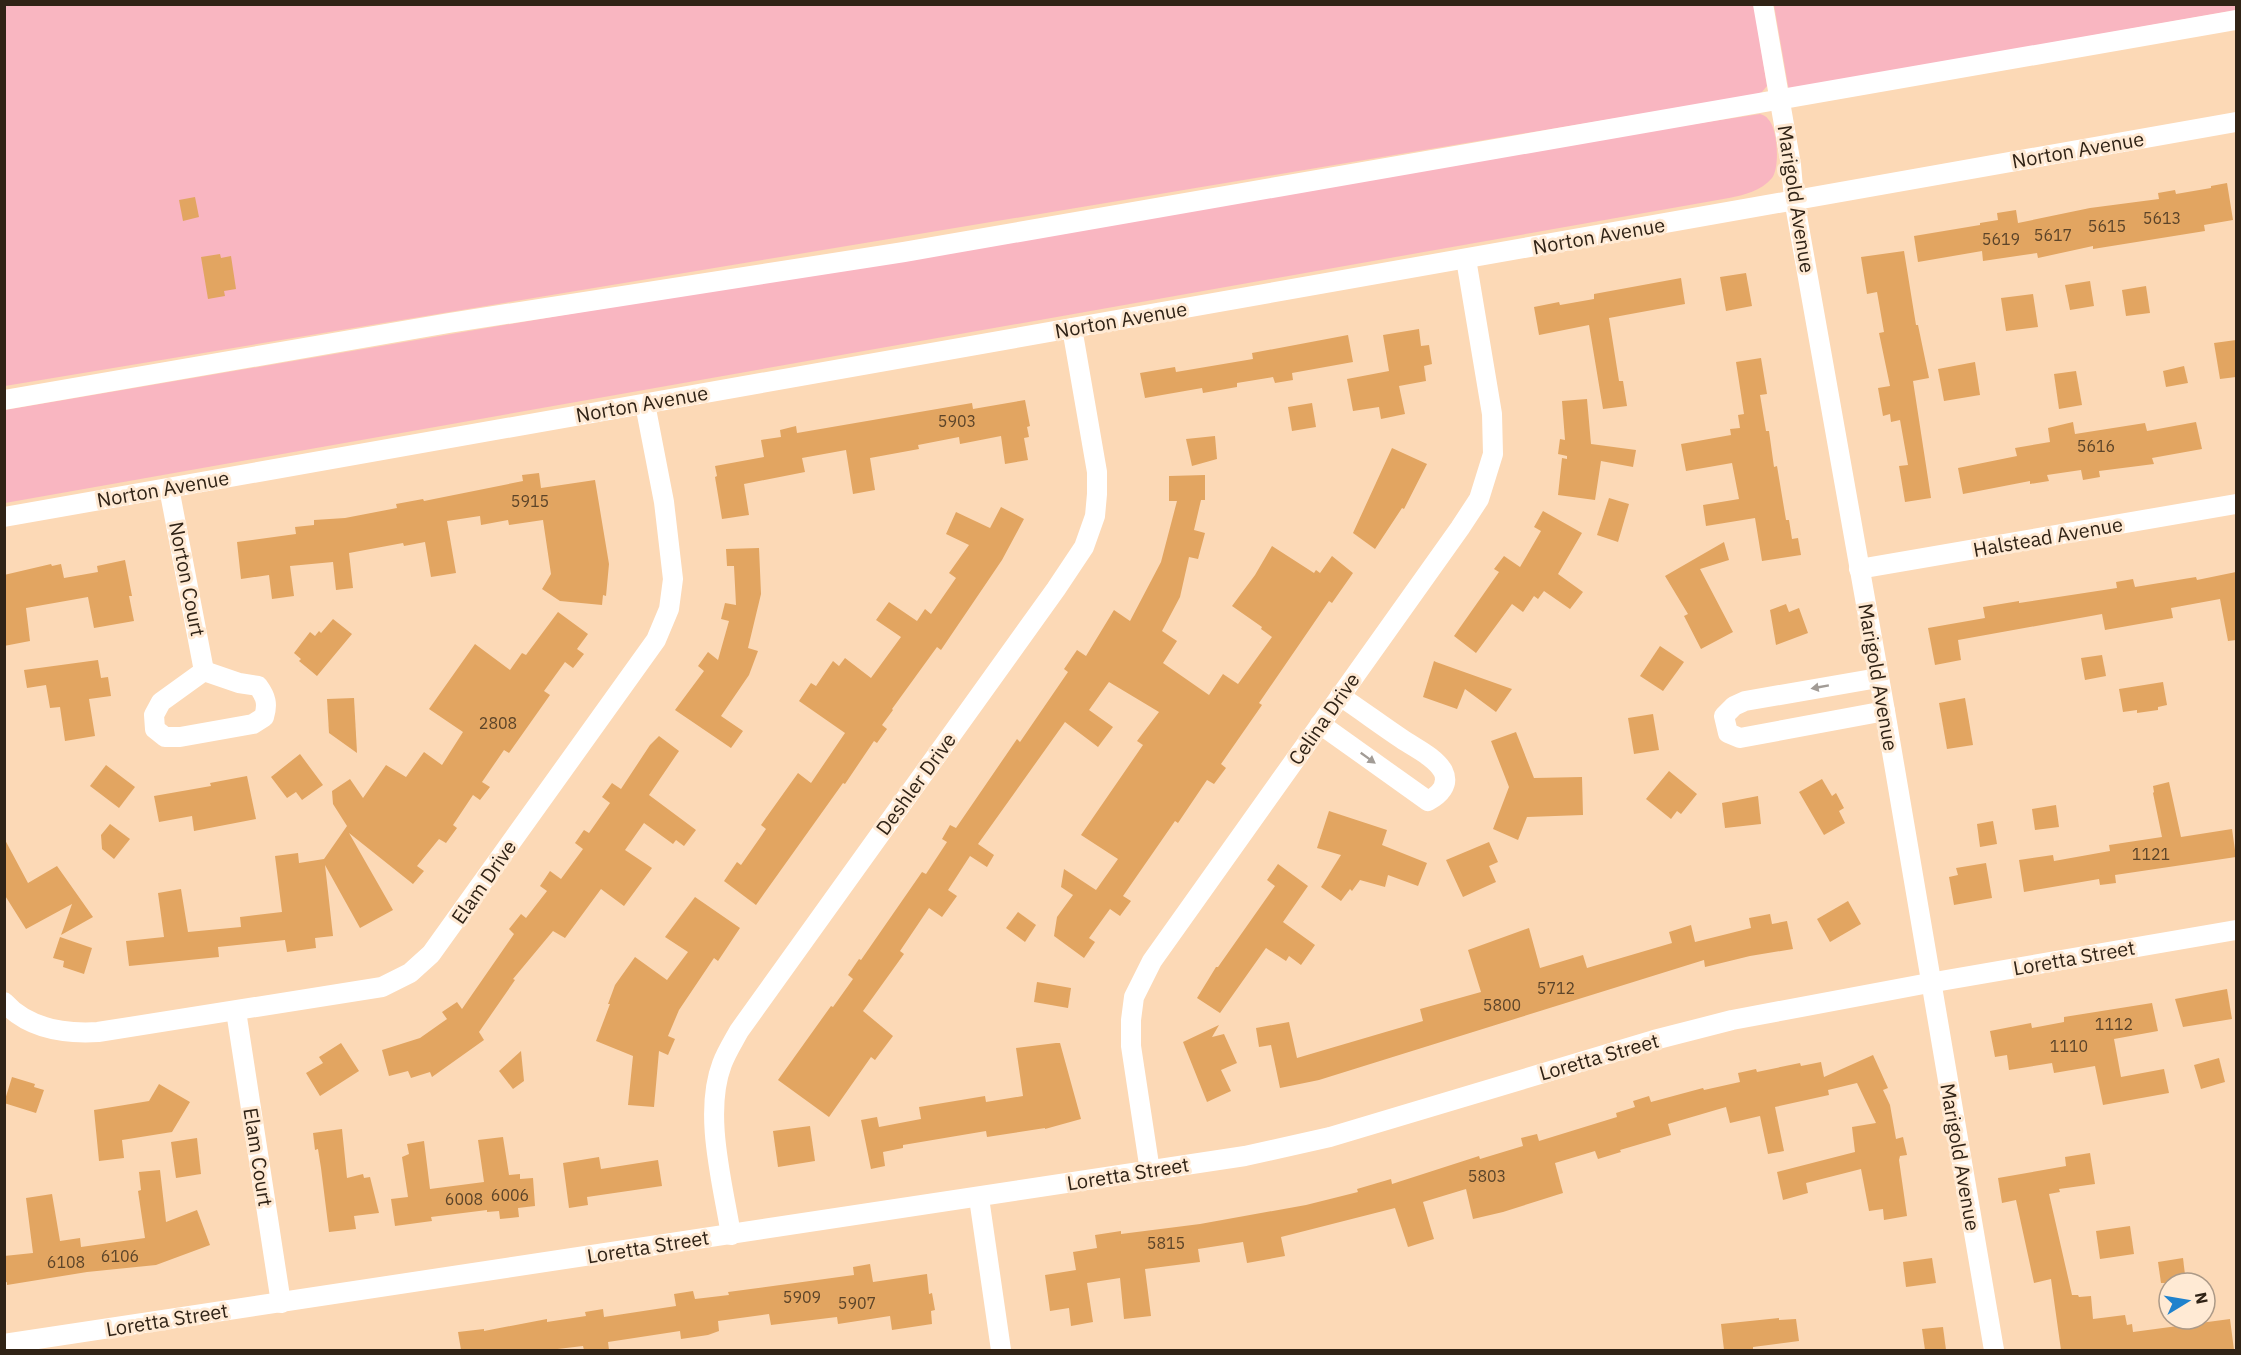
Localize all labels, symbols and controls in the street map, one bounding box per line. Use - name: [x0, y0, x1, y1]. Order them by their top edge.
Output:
- street label: Marigold Avenue: [1771, 123, 1822, 275]
- street label: Norton Avenue: [2010, 125, 2146, 174]
- house number: 5613: [2143, 208, 2181, 228]
- street label: Norton Avenue: [1531, 211, 1667, 260]
- house number: 5615: [2088, 216, 2126, 236]
- house number: 5617: [2034, 225, 2072, 245]
- house number: 5619: [1982, 229, 2020, 249]
- street label: Norton Avenue: [1053, 295, 1189, 344]
- street label: Norton Avenue: [574, 379, 710, 428]
- house number: 5903: [938, 411, 976, 431]
- house number: 5616: [2077, 436, 2115, 456]
- street label: Norton Avenue: [95, 464, 231, 513]
- house number: 5915: [511, 491, 549, 511]
- street label: Halstead Avenue: [1971, 510, 2125, 563]
- street label: Norton Court: [163, 519, 212, 639]
- street label: Marigold Avenue: [1852, 601, 1905, 753]
- street label: Celina Drive: [1282, 667, 1365, 770]
- one-way arrow: [1811, 683, 1830, 692]
- house number: 2808: [479, 713, 517, 733]
- street label: Deshler Drive: [869, 727, 962, 840]
- one-way arrow: [1360, 752, 1376, 764]
- street label: Elam Drive: [445, 834, 522, 929]
- house number: 1121: [2132, 844, 2170, 864]
- street label: Loretta Street: [2011, 934, 2137, 982]
- house number: 5712: [1537, 978, 1575, 998]
- house number: 5800: [1483, 995, 1521, 1015]
- house number: 1112: [2095, 1014, 2133, 1034]
- street label: Loretta Street: [1536, 1027, 1662, 1086]
- house number: 1110: [2050, 1036, 2088, 1056]
- street label: Marigold Avenue: [1934, 1081, 1987, 1233]
- street label: Elam Court: [237, 1106, 280, 1208]
- street label: Loretta Street: [1065, 1151, 1191, 1196]
- house number: 5803: [1468, 1166, 1506, 1186]
- house number: 6006: [491, 1185, 529, 1205]
- house number: 6008: [445, 1189, 483, 1209]
- street label: Loretta Street: [585, 1224, 711, 1269]
- house number: 5815: [1147, 1233, 1185, 1253]
- house number: 6106: [101, 1246, 139, 1266]
- house number: 6108: [47, 1252, 85, 1272]
- north arrow: [2157, 1271, 2217, 1331]
- house number: 5909: [783, 1287, 821, 1307]
- text: N: [2191, 1291, 2213, 1306]
- house number: 5907: [838, 1293, 876, 1313]
- street label: Loretta Street: [104, 1297, 230, 1342]

